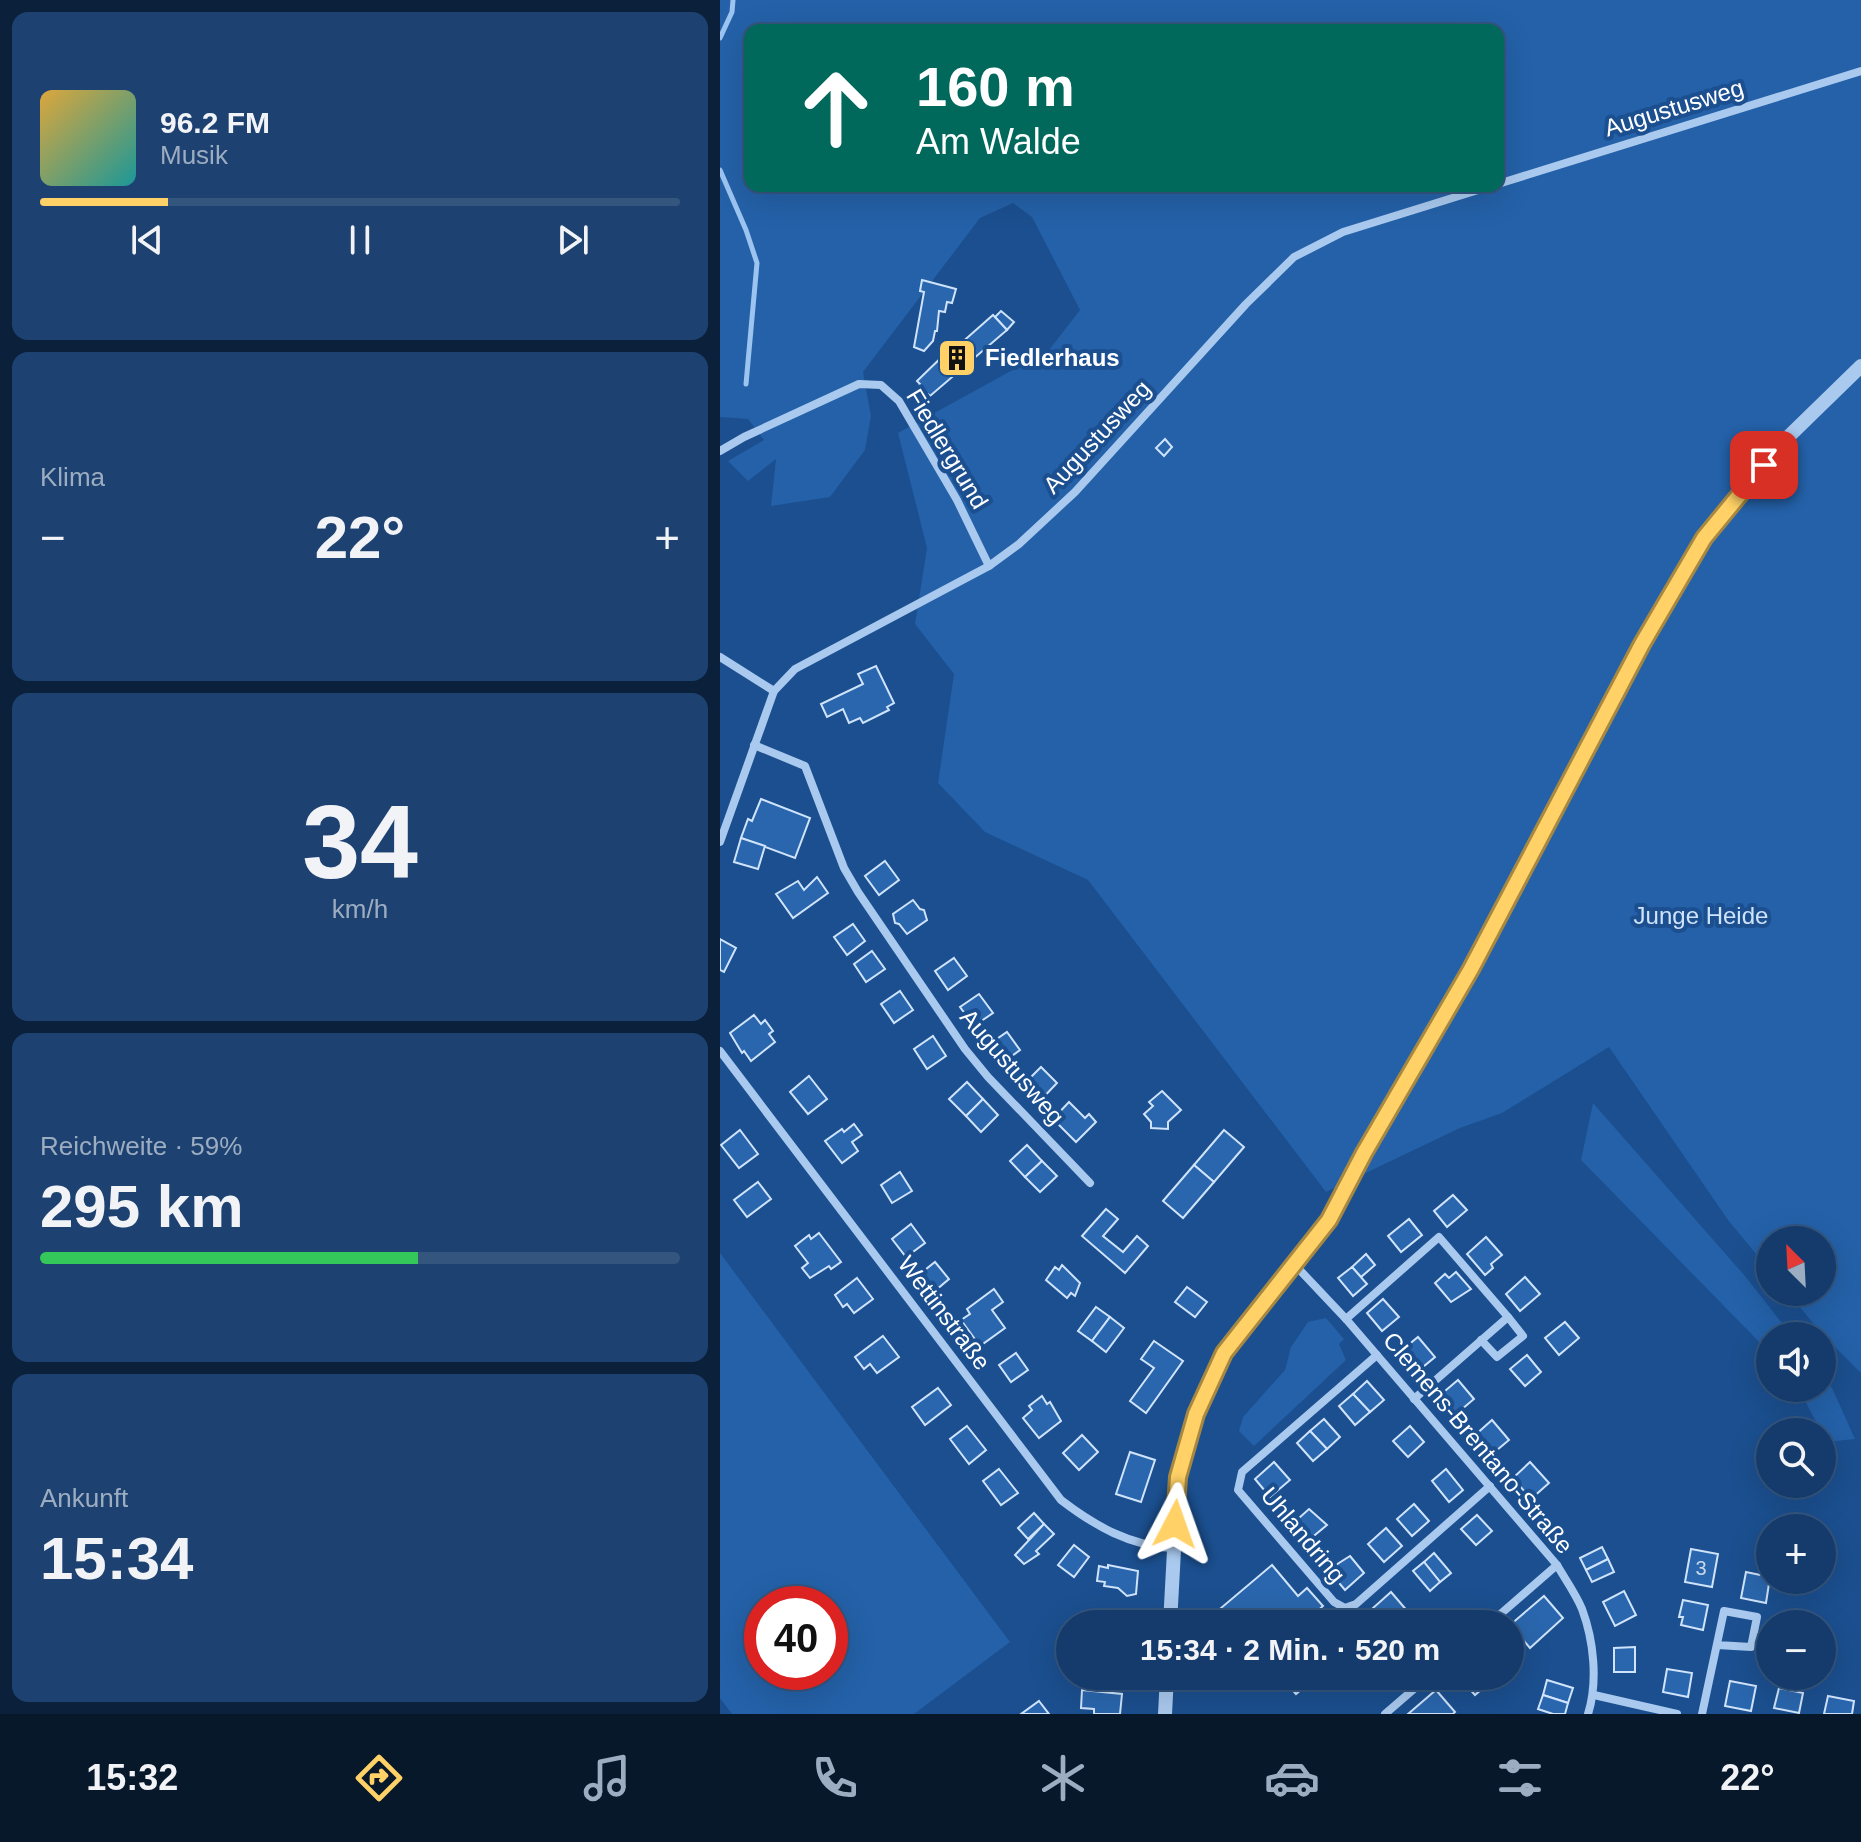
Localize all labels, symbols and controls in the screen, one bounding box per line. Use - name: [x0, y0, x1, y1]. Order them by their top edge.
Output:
- text: 160 m: [916, 55, 1075, 118]
- icon: ahead: [784, 56, 888, 160]
- street label: Augustusweg: [1601, 74, 1747, 141]
- text: 96.2 FM: [160, 106, 270, 139]
- text: Am Walde: [916, 121, 1081, 162]
- text: Musik: [160, 140, 228, 170]
- icon: previous: [125, 218, 169, 262]
- icon: pause: [338, 218, 382, 262]
- icon: next: [551, 218, 595, 262]
- building icon: Fiedlerhaus: [936, 337, 978, 379]
- place label: Fiedlerhaus: [985, 344, 1120, 371]
- street label: Augustusweg: [1038, 375, 1156, 499]
- street label: Fiedlergrund: [901, 384, 994, 513]
- pin: [1730, 431, 1798, 499]
- icon: arrive: [1742, 443, 1786, 487]
- text: Klima: [40, 462, 105, 492]
- text: 22°: [315, 504, 405, 571]
- text: −: [40, 513, 66, 562]
- text: +: [654, 513, 680, 562]
- text: 34: [302, 784, 418, 900]
- text: km/h: [332, 894, 388, 924]
- park label: Junge Heide: [1634, 902, 1768, 929]
- street label: Augustusweg: [955, 1003, 1070, 1130]
- text: Reichweite · 59%: [40, 1131, 242, 1161]
- text: 295 km: [40, 1173, 244, 1240]
- north arrow: [1756, 1226, 1836, 1306]
- map controls: [1756, 1226, 1836, 1690]
- street label: Wettinstraße: [893, 1250, 996, 1375]
- button: sound: [1756, 1322, 1836, 1402]
- street label: Clemens-Brentano-Straße: [1378, 1327, 1579, 1559]
- button: search: [1756, 1418, 1836, 1498]
- position arrow: [1133, 1482, 1217, 1566]
- street label: Uhlandring: [1256, 1482, 1351, 1588]
- text: Ankunft: [40, 1483, 128, 1513]
- button: +: [1756, 1514, 1836, 1594]
- text: 15:34: [40, 1525, 193, 1592]
- house number: 3: [1695, 1557, 1707, 1579]
- speed limit sign: 40: [744, 1586, 848, 1690]
- button: −: [1756, 1610, 1836, 1690]
- text: 15:34 · 2 Min. · 520 m: [1140, 1633, 1440, 1666]
- icon: directions: [351, 1750, 407, 1806]
- icon: music: [579, 1750, 635, 1806]
- icon: phone: [807, 1750, 863, 1806]
- icon: climate: [1035, 1750, 1091, 1806]
- icon: car: [1264, 1750, 1320, 1806]
- icon: filters: [1492, 1750, 1548, 1806]
- text: 15:32: [86, 1757, 178, 1798]
- text: 22°: [1720, 1757, 1775, 1798]

